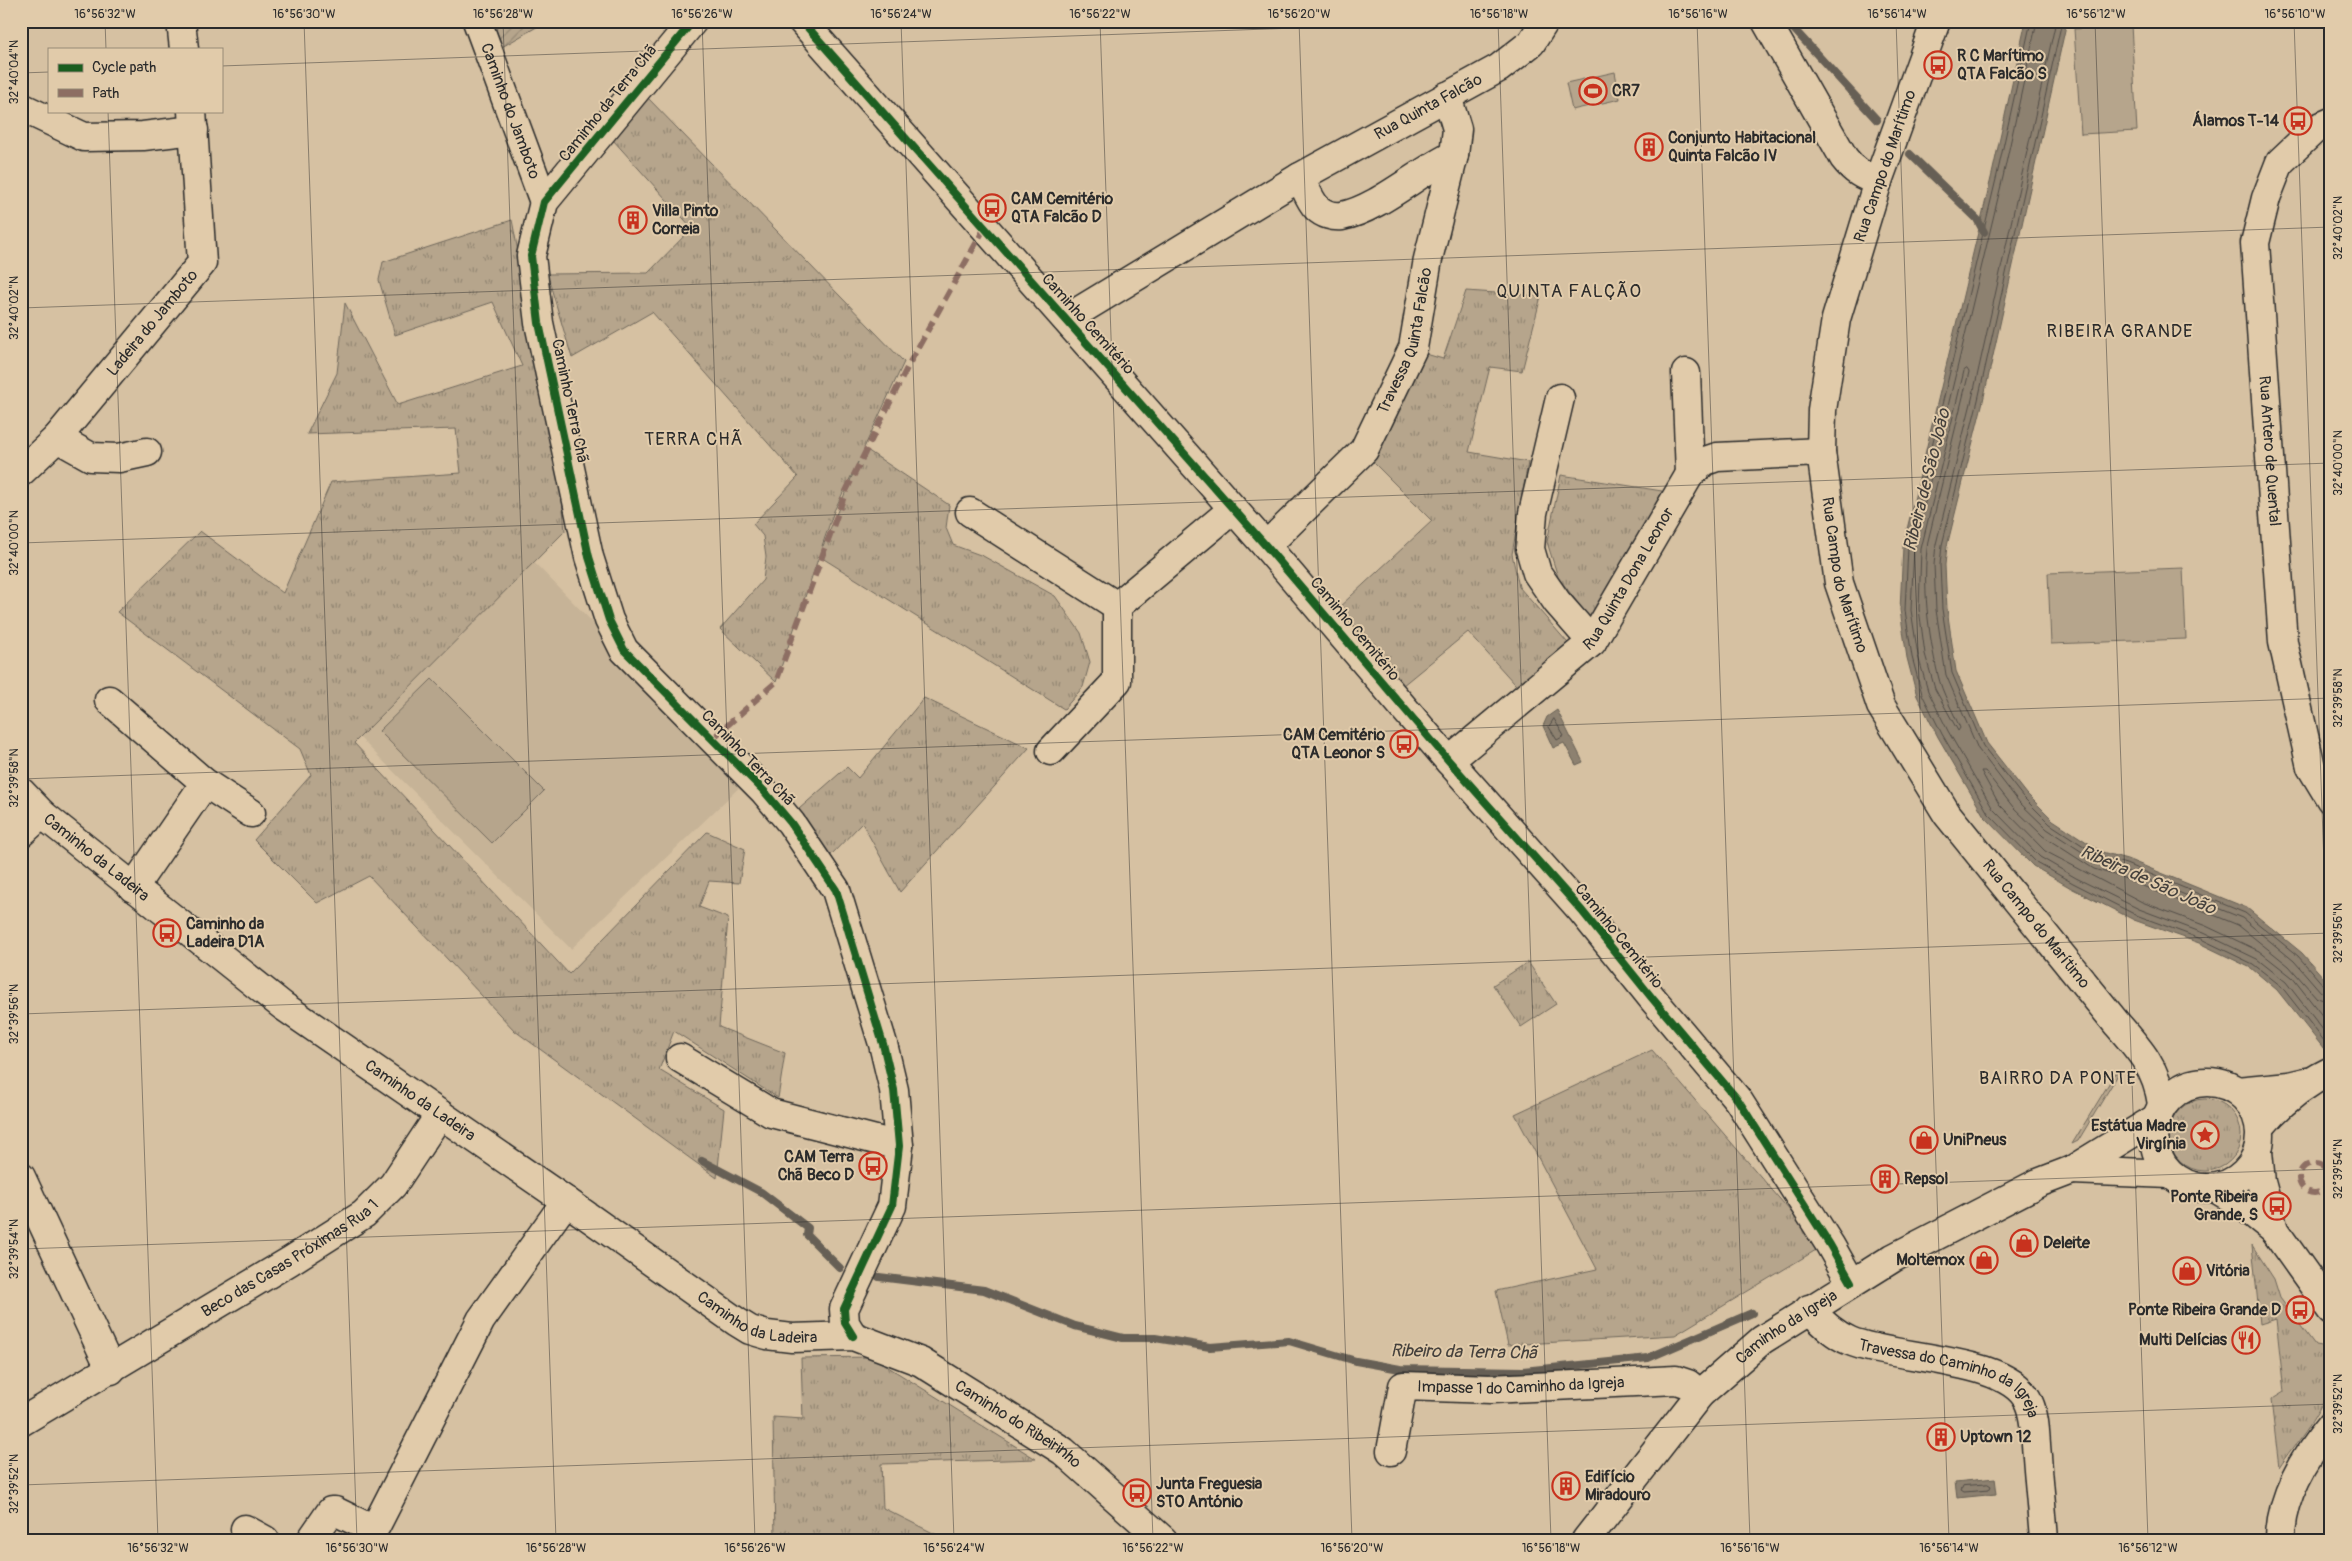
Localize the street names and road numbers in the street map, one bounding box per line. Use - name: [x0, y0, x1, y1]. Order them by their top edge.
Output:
- street label: Caminho do Jamboto: [476, 40, 545, 182]
- street label: Caminho da Terra Chã: [554, 40, 662, 166]
- street label: Rua Quinta Falcão: [1371, 69, 1486, 144]
- street label: Rua Campo do Marítimo: [1850, 87, 1921, 245]
- street label: Ladeira do Jamboto: [102, 265, 203, 380]
- street label: Travessa Quinta Falcão: [1373, 266, 1436, 417]
- street label: Caminho Cemitério: [1037, 269, 1139, 379]
- street label: Caminho Terra Chã: [547, 337, 593, 465]
- street label: Rua Antero de Quental: [2254, 375, 2285, 527]
- street label: Rua Campo do Marítimo: [1817, 496, 1872, 656]
- street label: Rua Quinta Dona Leonor: [1579, 503, 1679, 655]
- street label: Caminho Cemitério: [1306, 573, 1405, 685]
- street label: Caminho Terra Chã: [697, 706, 799, 810]
- street label: Caminho da Ladeira: [39, 809, 154, 906]
- street label: Rua Campo do Marítimo: [1978, 856, 2095, 993]
- street label: Caminho Cemitério: [1570, 879, 1668, 993]
- street label: Caminho da Ladeira: [361, 1055, 479, 1146]
- street label: Beco das Casas Próximas Rua 1: [198, 1195, 383, 1322]
- street label: Caminho da Igreja: [1731, 1285, 1841, 1368]
- street label: Caminho da Ladeira: [693, 1287, 818, 1348]
- street label: Travessa do Caminho da Igreja: [1856, 1335, 2043, 1420]
- street label: Impasse 1 do Caminho da Igreja: [1417, 1373, 1625, 1399]
- street label: Caminho do Ribeirinho: [951, 1376, 1086, 1473]

